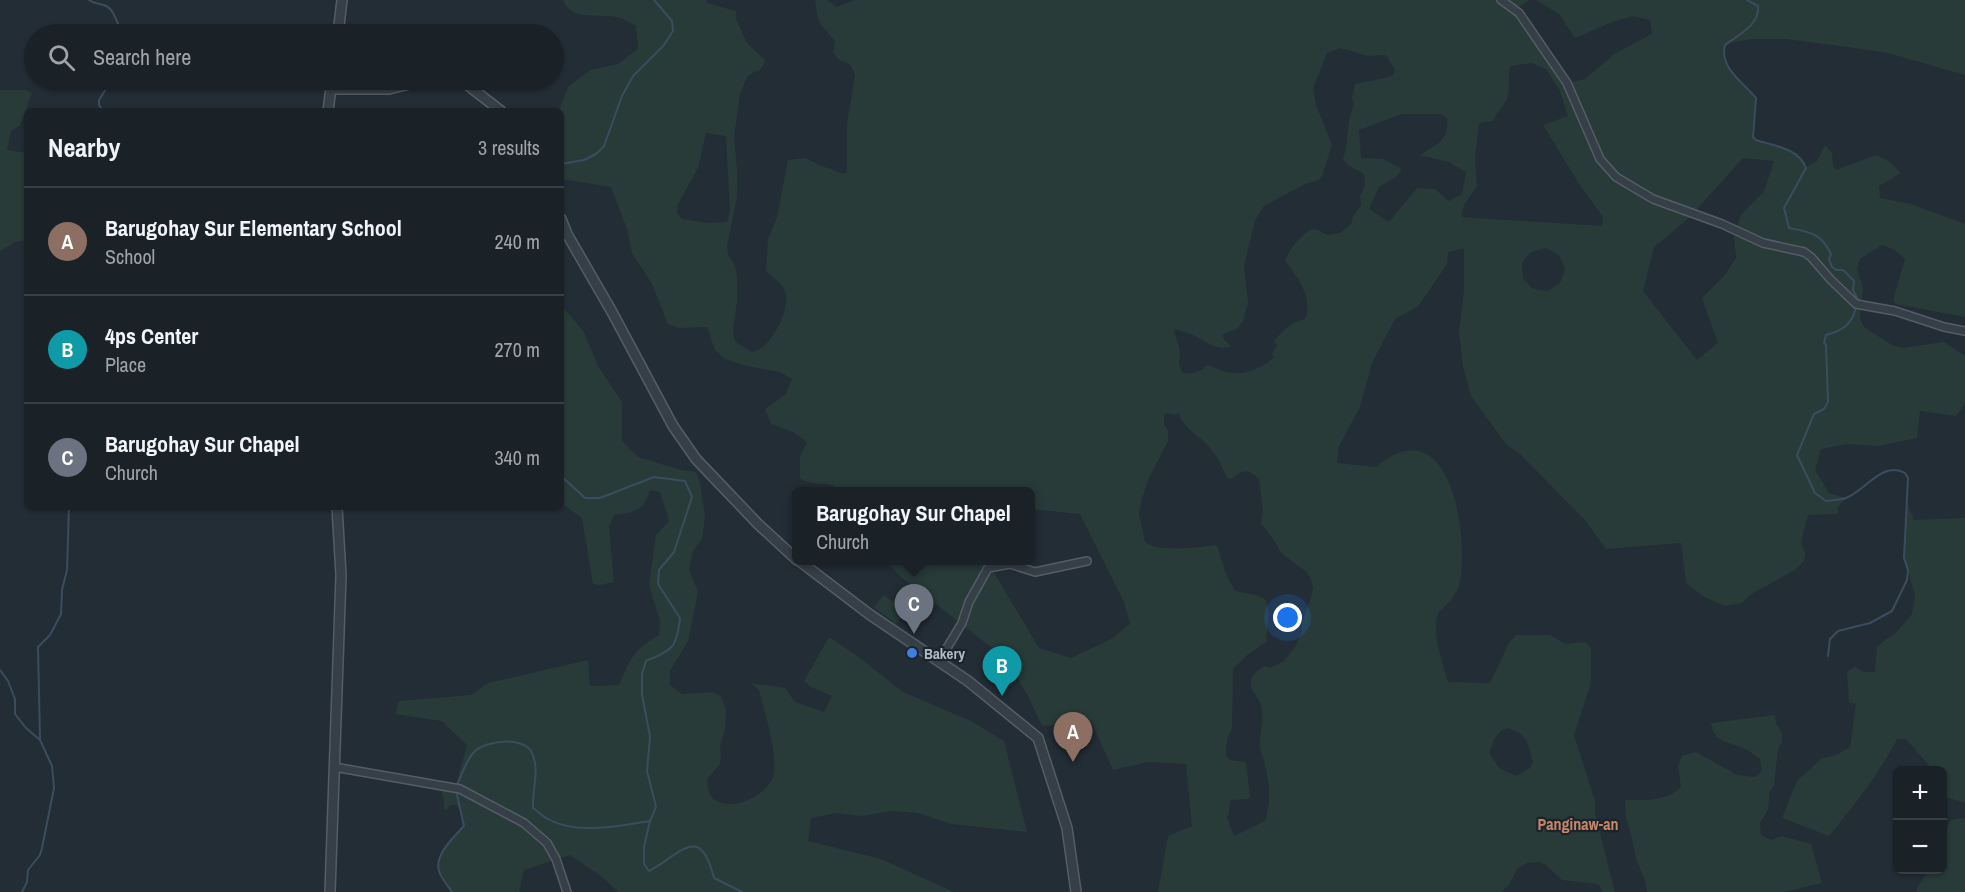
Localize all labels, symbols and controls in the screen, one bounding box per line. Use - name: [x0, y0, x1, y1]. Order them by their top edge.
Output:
- search box: [24, 24, 564, 90]
- icon: search: [45, 41, 78, 74]
- text: Search here: [93, 42, 191, 72]
- text: Nearby: [48, 130, 120, 165]
- text: 3 results: [478, 134, 540, 161]
- text: Barugohay Sur Elementary School: [105, 213, 402, 243]
- text: A: [62, 228, 73, 255]
- text: 240 m: [494, 228, 540, 255]
- text: School: [105, 243, 155, 270]
- text: 4ps Center: [105, 321, 198, 351]
- text: B: [62, 336, 73, 363]
- text: 270 m: [494, 336, 540, 363]
- text: Place: [105, 351, 146, 378]
- text: Barugohay Sur Chapel: [105, 429, 299, 459]
- text: C: [62, 444, 73, 471]
- text: 340 m: [494, 444, 540, 471]
- text: Church: [105, 459, 158, 486]
- popup: [792, 487, 1035, 565]
- text: Barugohay Sur Chapel: [816, 498, 1011, 528]
- text: Church: [816, 528, 869, 555]
- pin: C: [894, 584, 934, 634]
- your location: [1273, 603, 1302, 632]
- place label: Bakery: [924, 643, 965, 664]
- marker: Bakery: [905, 646, 919, 660]
- pin: B: [982, 646, 1022, 696]
- pin: A: [1054, 712, 1092, 762]
- map controls: [1893, 766, 1947, 874]
- button: +: [1893, 766, 1947, 820]
- district label: Panginaw-an: [1538, 813, 1618, 835]
- button: −: [1893, 820, 1947, 874]

